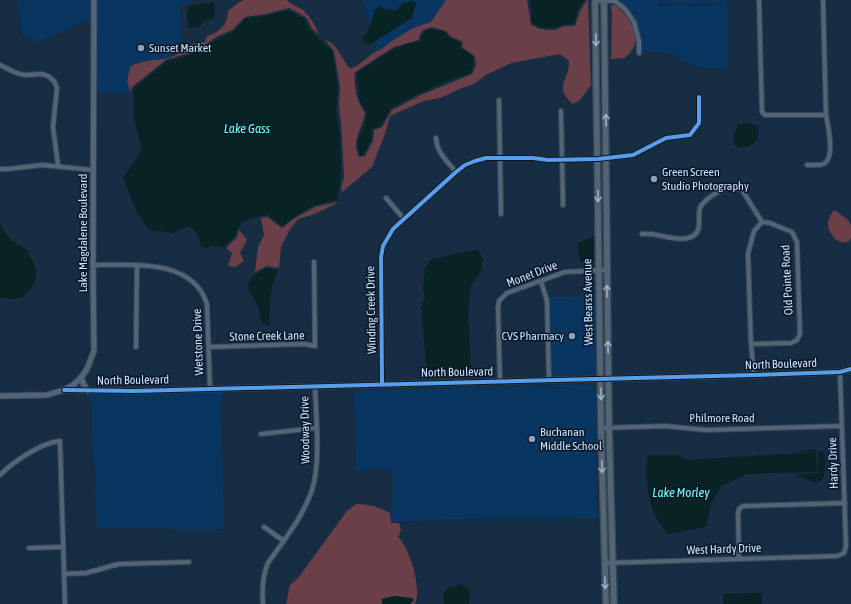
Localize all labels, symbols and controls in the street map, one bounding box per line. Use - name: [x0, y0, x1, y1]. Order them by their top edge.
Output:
- one-way arrow: [592, 33, 600, 46]
- place label: Sunset Market: [149, 41, 212, 55]
- marker: Sunset Market: [136, 43, 146, 53]
- one-way arrow: [602, 114, 610, 127]
- water label: Lake Gass: [224, 121, 271, 136]
- place label: Green Screen Studio Photography: [662, 165, 749, 193]
- street label: Lake Magdalene Boulevard: [76, 174, 90, 292]
- marker: Green Screen Studio Photography: [649, 174, 659, 184]
- one-way arrow: [594, 189, 602, 202]
- street label: Old Pointe Road: [778, 244, 796, 316]
- street label: Monet Drive: [505, 258, 559, 290]
- street label: West Bearss Avenue: [580, 259, 596, 345]
- street label: Winding Creek Drive: [363, 266, 379, 354]
- one-way arrow: [603, 285, 611, 298]
- street label: Wetstone Drive: [190, 308, 206, 376]
- street label: Stone Creek Lane: [229, 328, 305, 344]
- place label: CVS Pharmacy: [502, 329, 564, 343]
- marker: CVS Pharmacy: [567, 331, 577, 341]
- one-way arrow: [604, 341, 612, 354]
- street label: North Boulevard: [745, 356, 817, 372]
- street label: North Boulevard: [421, 364, 493, 380]
- street label: North Boulevard: [97, 372, 169, 388]
- one-way arrow: [597, 387, 605, 400]
- street label: Woodway Drive: [297, 396, 313, 464]
- street label: Philmore Road: [689, 411, 755, 425]
- place label: Buchanan Middle School: [540, 425, 603, 453]
- marker: Buchanan Middle School: [527, 434, 537, 444]
- street label: Hardy Drive: [825, 437, 841, 489]
- one-way arrow: [598, 460, 606, 473]
- water label: Lake Morley: [652, 485, 710, 500]
- street label: West Hardy Drive: [686, 541, 762, 557]
- one-way arrow: [602, 576, 609, 589]

